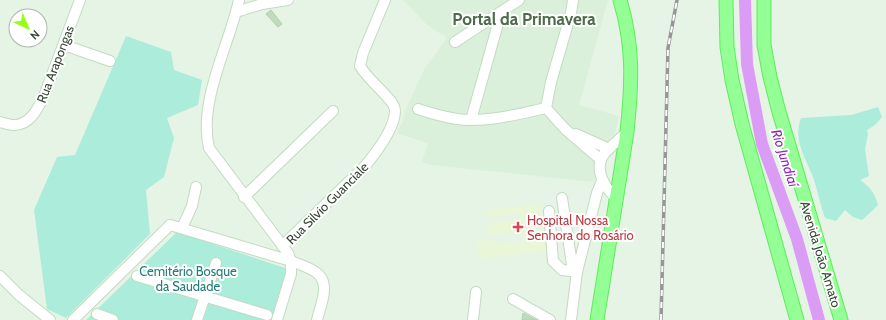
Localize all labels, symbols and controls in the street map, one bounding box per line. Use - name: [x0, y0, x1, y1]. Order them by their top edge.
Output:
- north arrow: [8, 8, 48, 48]
- district label: Portal da Primavera: [452, 9, 596, 29]
- street label: Rua Arapongas: [33, 22, 77, 105]
- text: N: [27, 27, 43, 43]
- water label: Rio Jundiaí: [767, 127, 803, 190]
- street label: Rua Silvio Guanciale: [283, 158, 372, 247]
- street label: Avenida João Amato: [797, 199, 845, 309]
- place label: Hospital Nossa Senhora do Rosário: [527, 212, 634, 243]
- marker: Hospital Nossa Senhora do Rosário: [512, 221, 524, 233]
- park label: Cemitério Bosque da Saudade: [139, 263, 237, 294]

